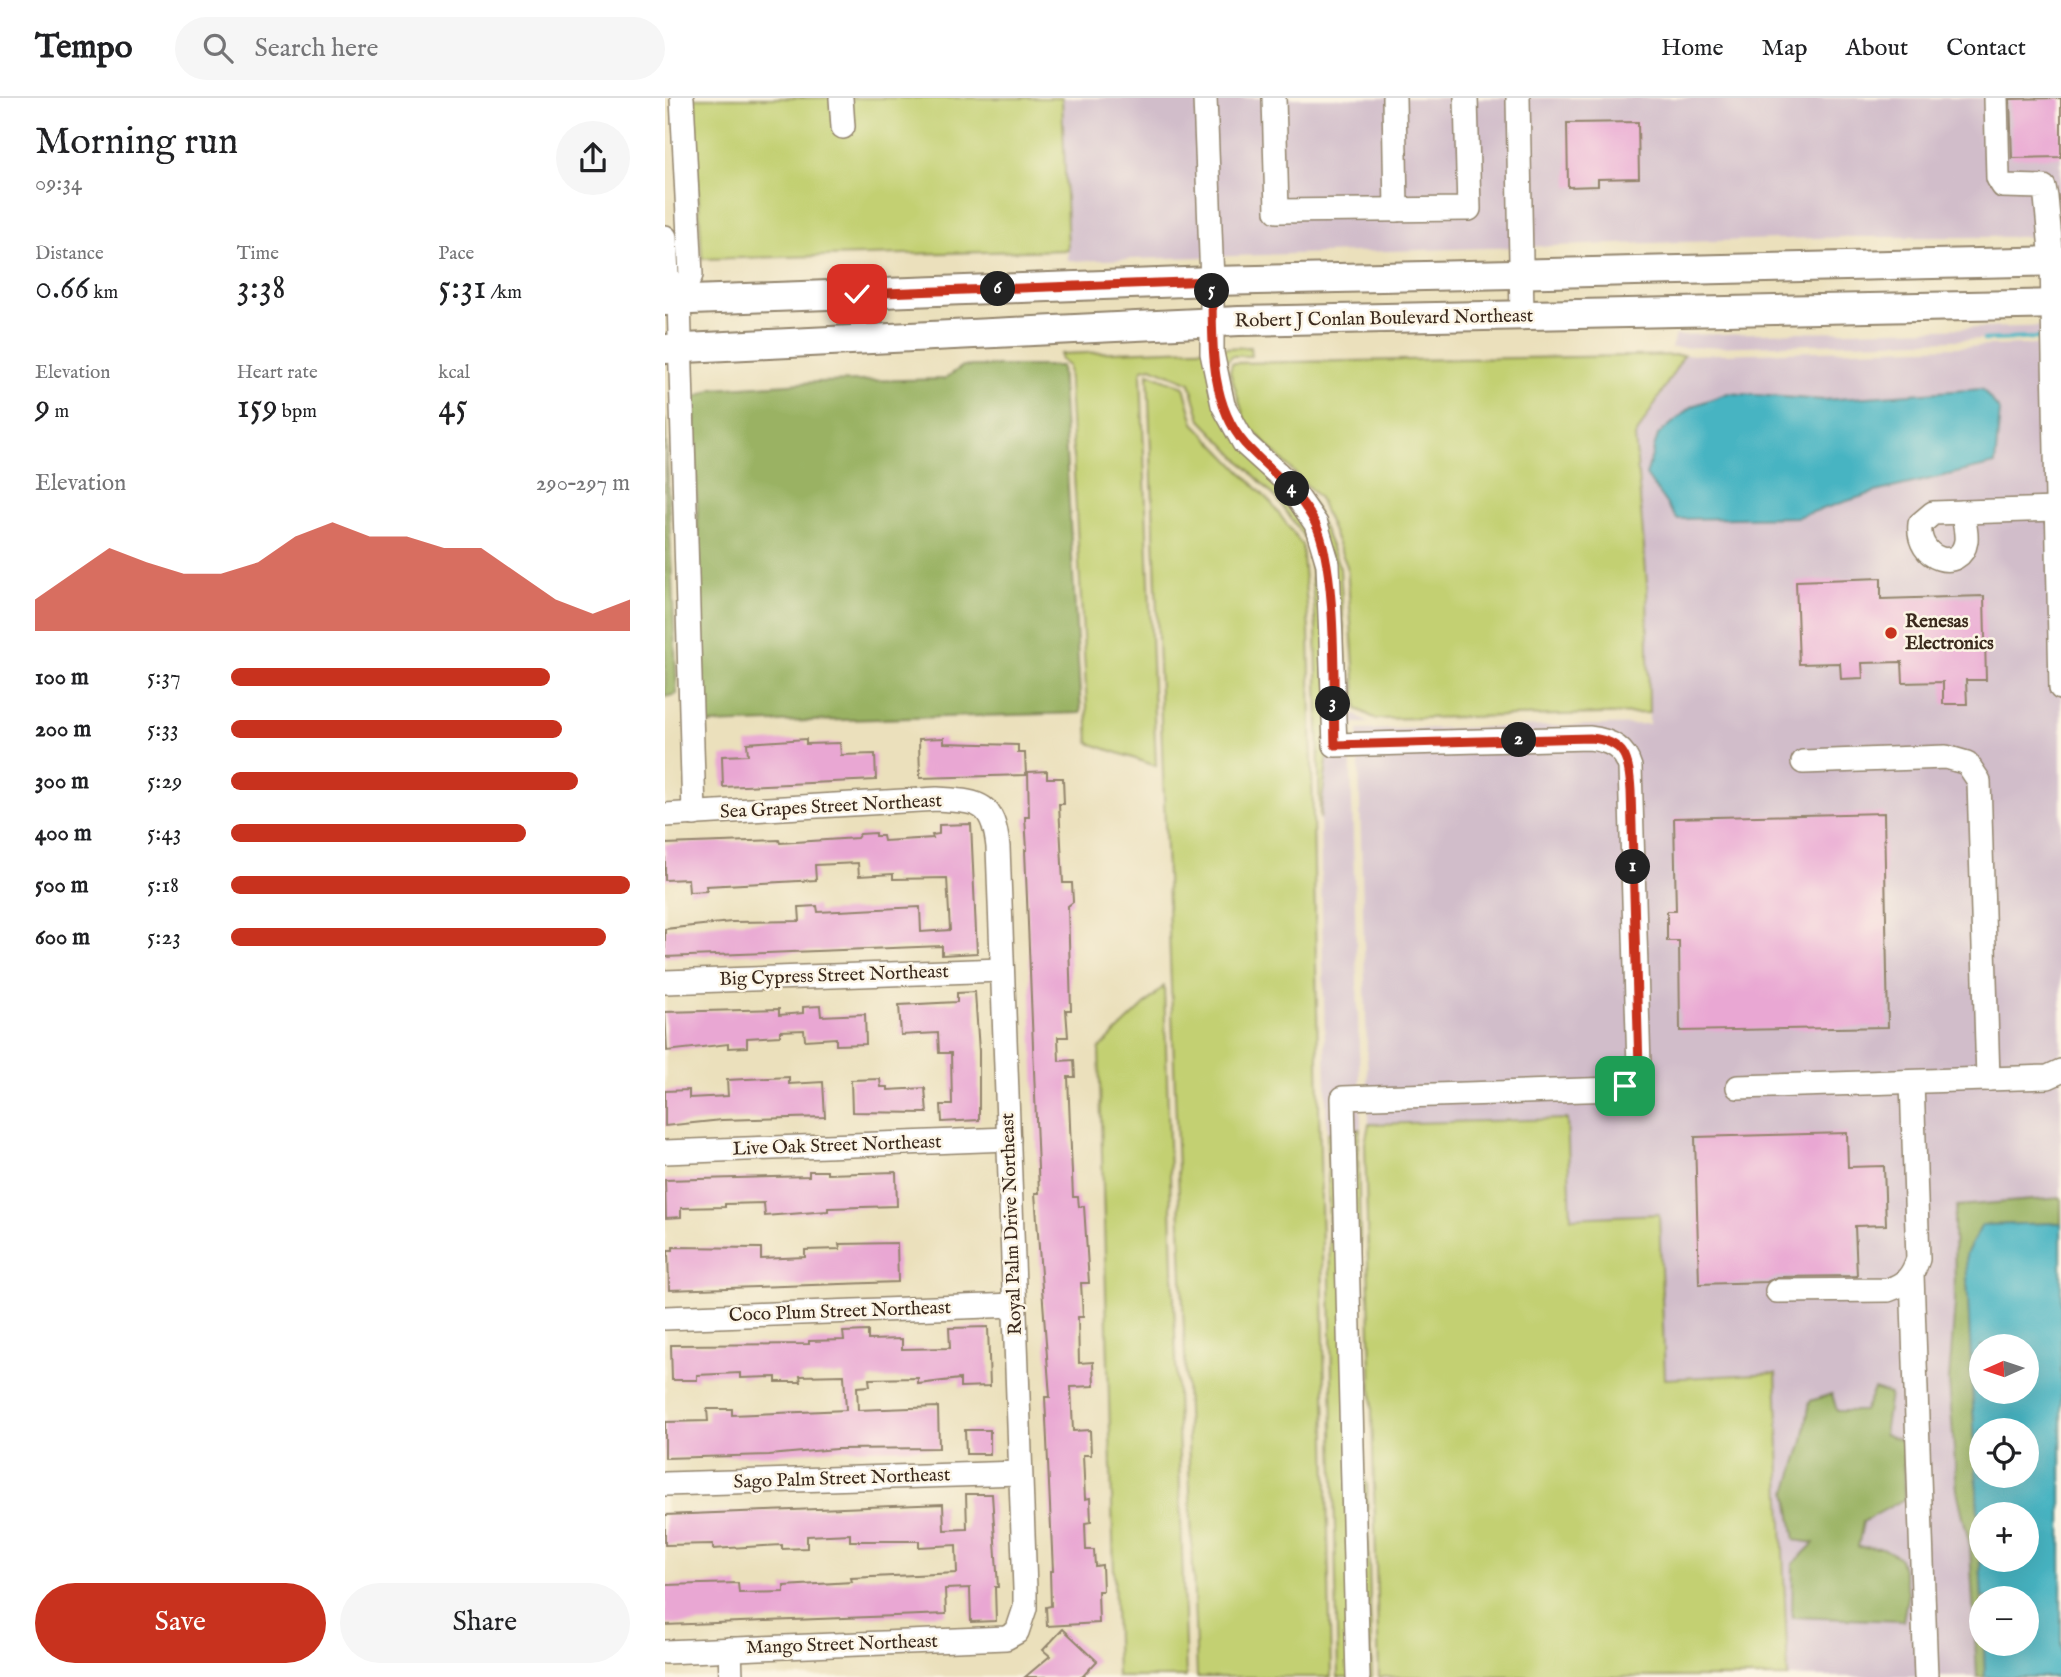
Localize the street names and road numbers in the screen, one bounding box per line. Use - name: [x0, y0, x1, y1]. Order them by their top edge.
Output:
- street label: Robert J Conlan Boulevard Northeast: [1234, 304, 1534, 334]
- street label: Sea Grapes Street Northeast: [719, 789, 943, 825]
- street label: Big Cypress Street Northeast: [719, 960, 950, 992]
- street label: Royal Palm Drive Northeast: [996, 1112, 1028, 1336]
- street label: Live Oak Street Northeast: [732, 1130, 942, 1162]
- street label: Coco Plum Street Northeast: [729, 1296, 952, 1328]
- street label: Sago Palm Street Northeast: [733, 1463, 951, 1495]
- street label: Mango Street Northeast: [746, 1630, 939, 1660]

